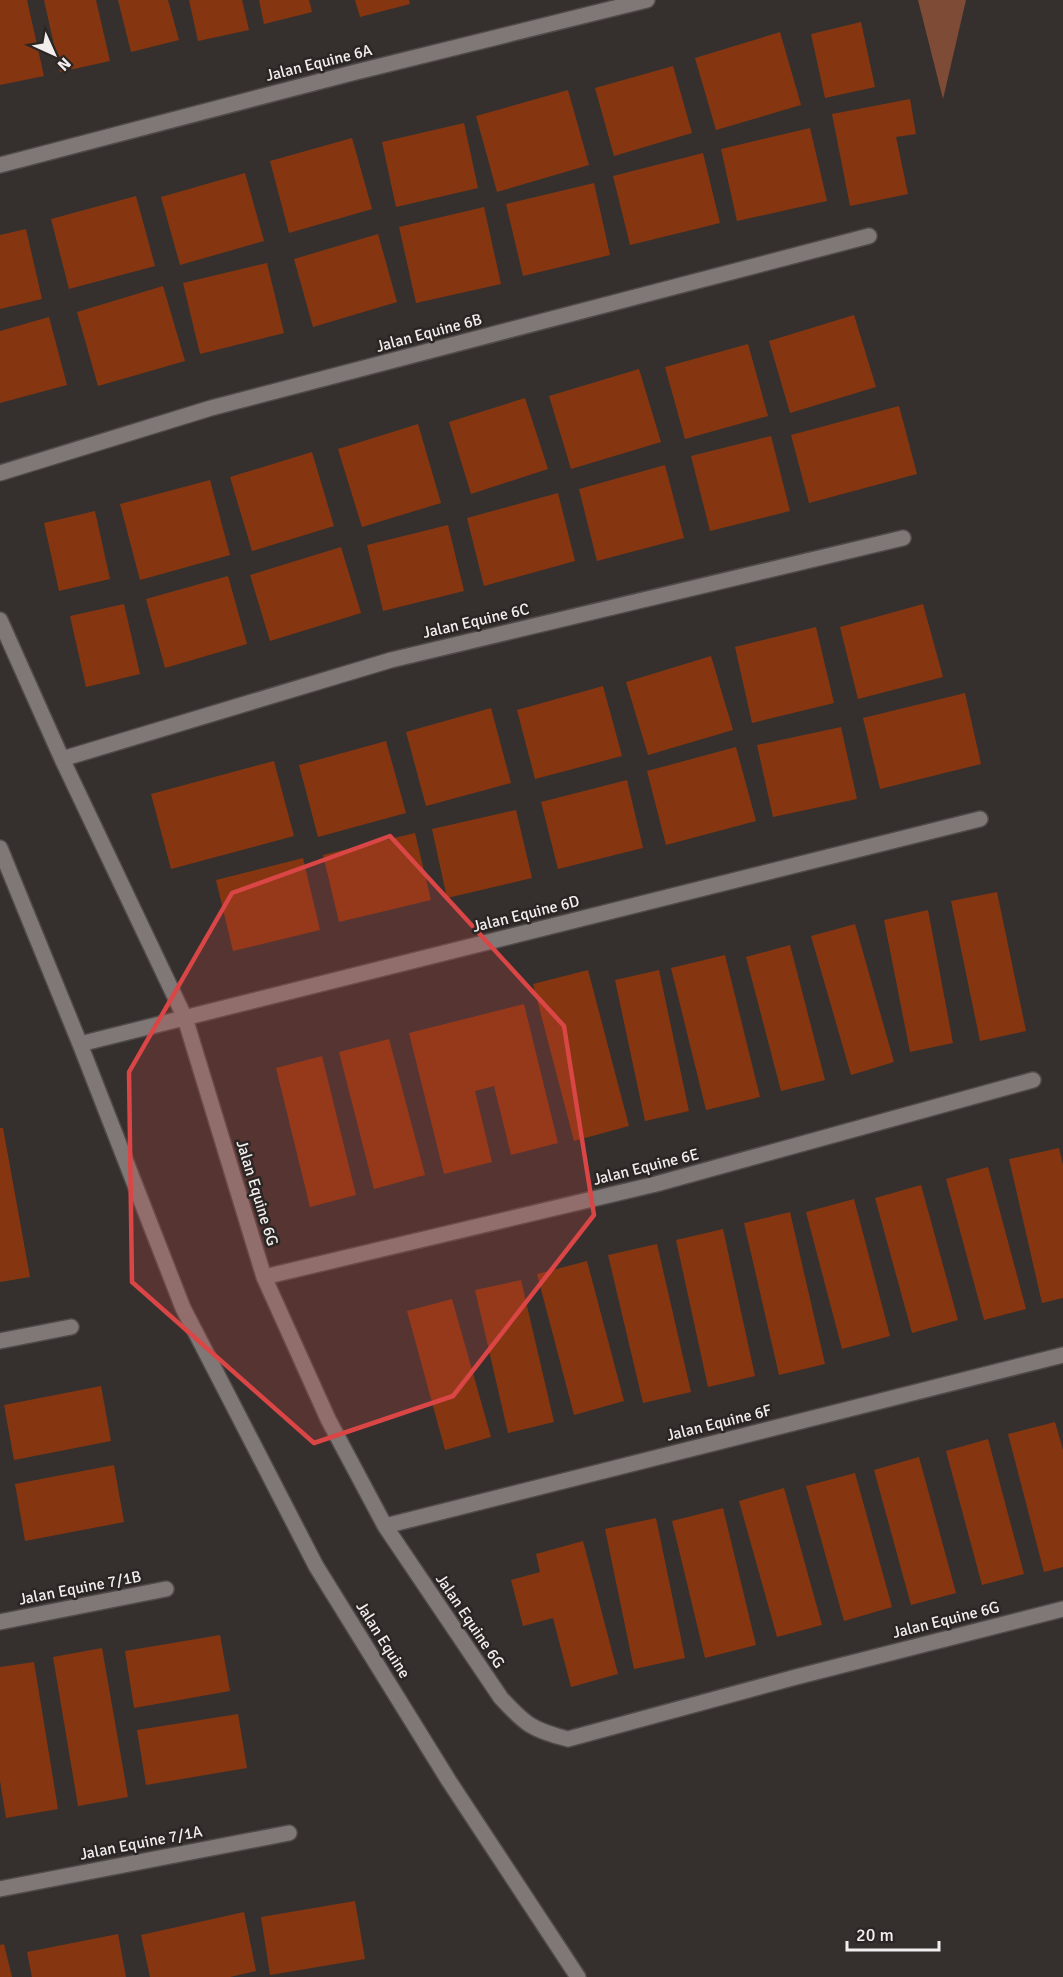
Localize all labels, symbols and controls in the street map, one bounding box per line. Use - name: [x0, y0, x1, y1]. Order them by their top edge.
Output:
- north arrow: [24, 24, 84, 84]
- street label: Jalan Equine 6A: [264, 40, 375, 86]
- text: N: [53, 53, 75, 75]
- street label: Jalan Equine 6B: [374, 309, 484, 357]
- street label: Jalan Equine 6C: [421, 599, 532, 643]
- street label: Jalan Equine 6D: [470, 891, 582, 937]
- street label: Jalan Equine 6G: [231, 1138, 283, 1248]
- street label: Jalan Equine 6E: [591, 1144, 701, 1190]
- street label: Jalan Equine 6F: [664, 1400, 774, 1446]
- street label: Jalan Equine 7/1B: [17, 1566, 143, 1610]
- street label: Jalan Equine 6G: [431, 1570, 509, 1672]
- street label: Jalan Equine 6G: [890, 1597, 1002, 1643]
- street label: Jalan Equine: [351, 1598, 415, 1682]
- street label: Jalan Equine 7/1A: [78, 1821, 204, 1865]
- scale bar: [847, 1914, 938, 1952]
- text: 20 m: [856, 1924, 894, 1946]

